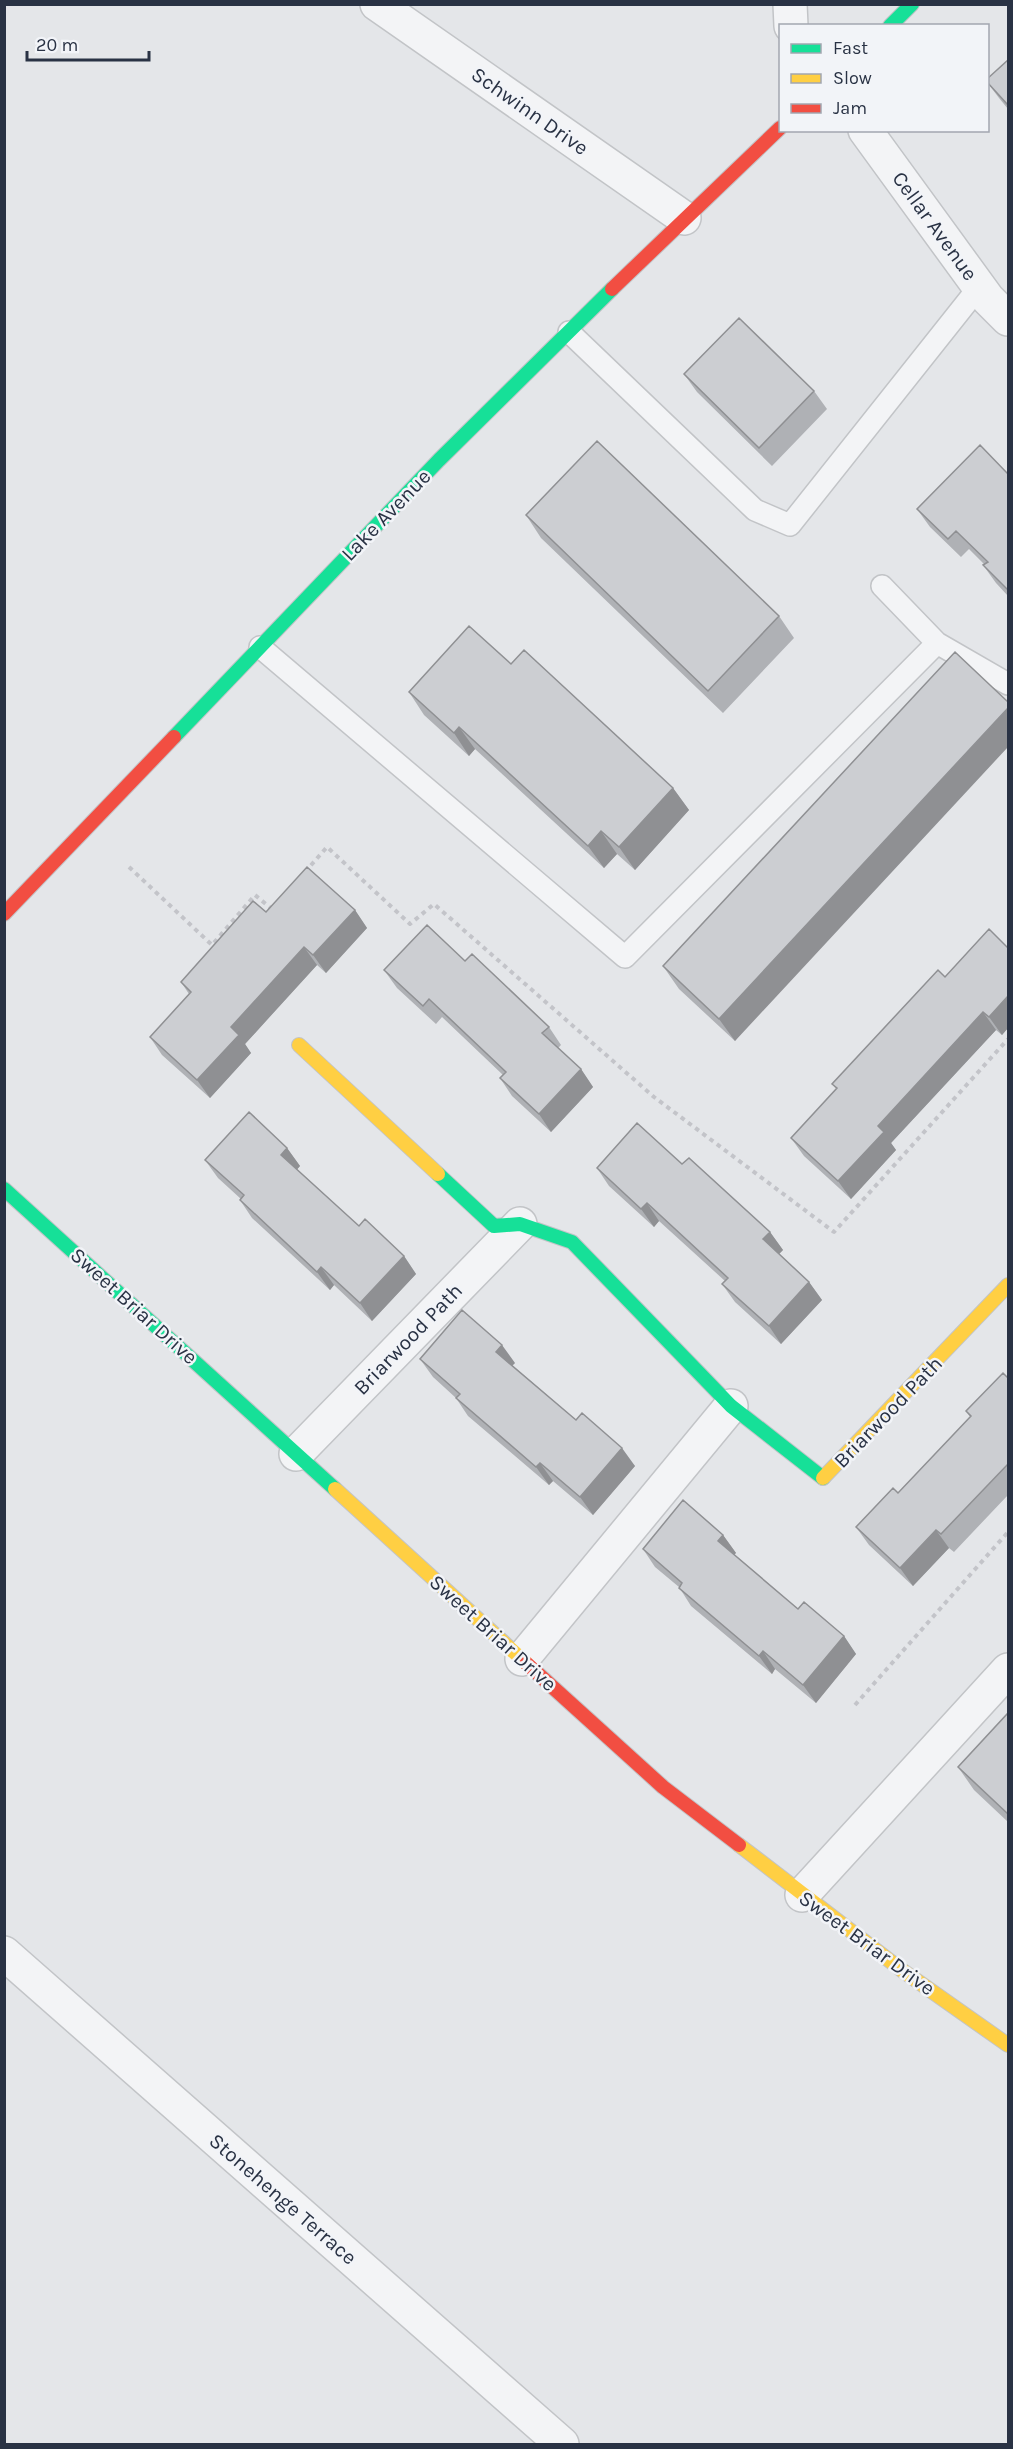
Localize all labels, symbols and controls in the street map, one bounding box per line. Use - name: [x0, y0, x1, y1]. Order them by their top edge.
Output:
- scale bar: [27, 24, 148, 62]
- legend: [779, 24, 989, 132]
- text: 20 m: [36, 34, 78, 56]
- text: Fast: [833, 37, 868, 59]
- street label: Schwinn Drive: [467, 62, 593, 160]
- text: Slow: [833, 67, 872, 89]
- text: Jam: [833, 97, 867, 119]
- street label: Cellar Avenue: [887, 167, 983, 285]
- street label: Lake Avenue: [336, 464, 436, 566]
- street label: Sweet Briar Drive: [66, 1243, 202, 1369]
- street label: Briarwood Path: [349, 1278, 467, 1400]
- street label: Briarwood Path: [829, 1351, 947, 1473]
- street label: Sweet Briar Drive: [425, 1570, 561, 1696]
- street label: Sweet Briar Drive: [794, 1886, 940, 2000]
- street label: Stonehenge Terrace: [204, 2128, 362, 2270]

